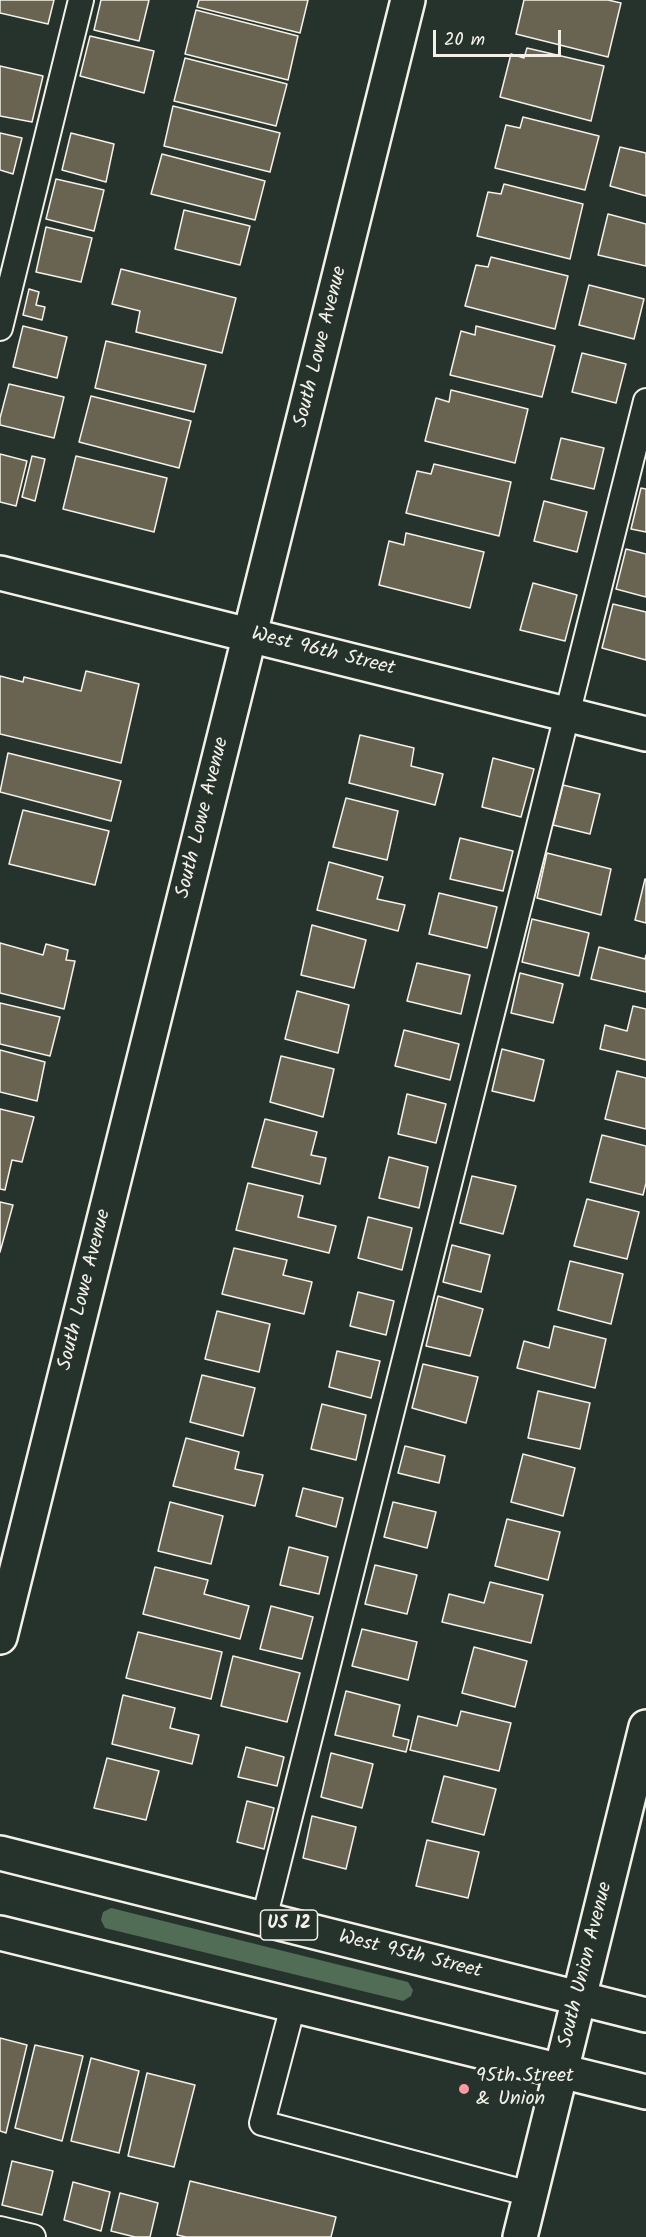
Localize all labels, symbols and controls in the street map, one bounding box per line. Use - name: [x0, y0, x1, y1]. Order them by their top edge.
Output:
- scale bar: [436, 18, 564, 56]
- text: 20 m: [444, 26, 485, 55]
- street label: South Lowe Avenue: [290, 264, 354, 430]
- street label: West 96th Street: [249, 624, 397, 682]
- street label: South Lowe Avenue: [172, 735, 236, 901]
- street label: South Lowe Avenue: [54, 1207, 118, 1373]
- street label: South Union Avenue: [555, 1880, 619, 2050]
- road number: US 12: [260, 1910, 318, 1940]
- street label: West 95th Street: [336, 1927, 484, 1985]
- place label: 95th Street & Union: [476, 2066, 574, 2113]
- marker: 95th Street & Union: [457, 2082, 471, 2096]

